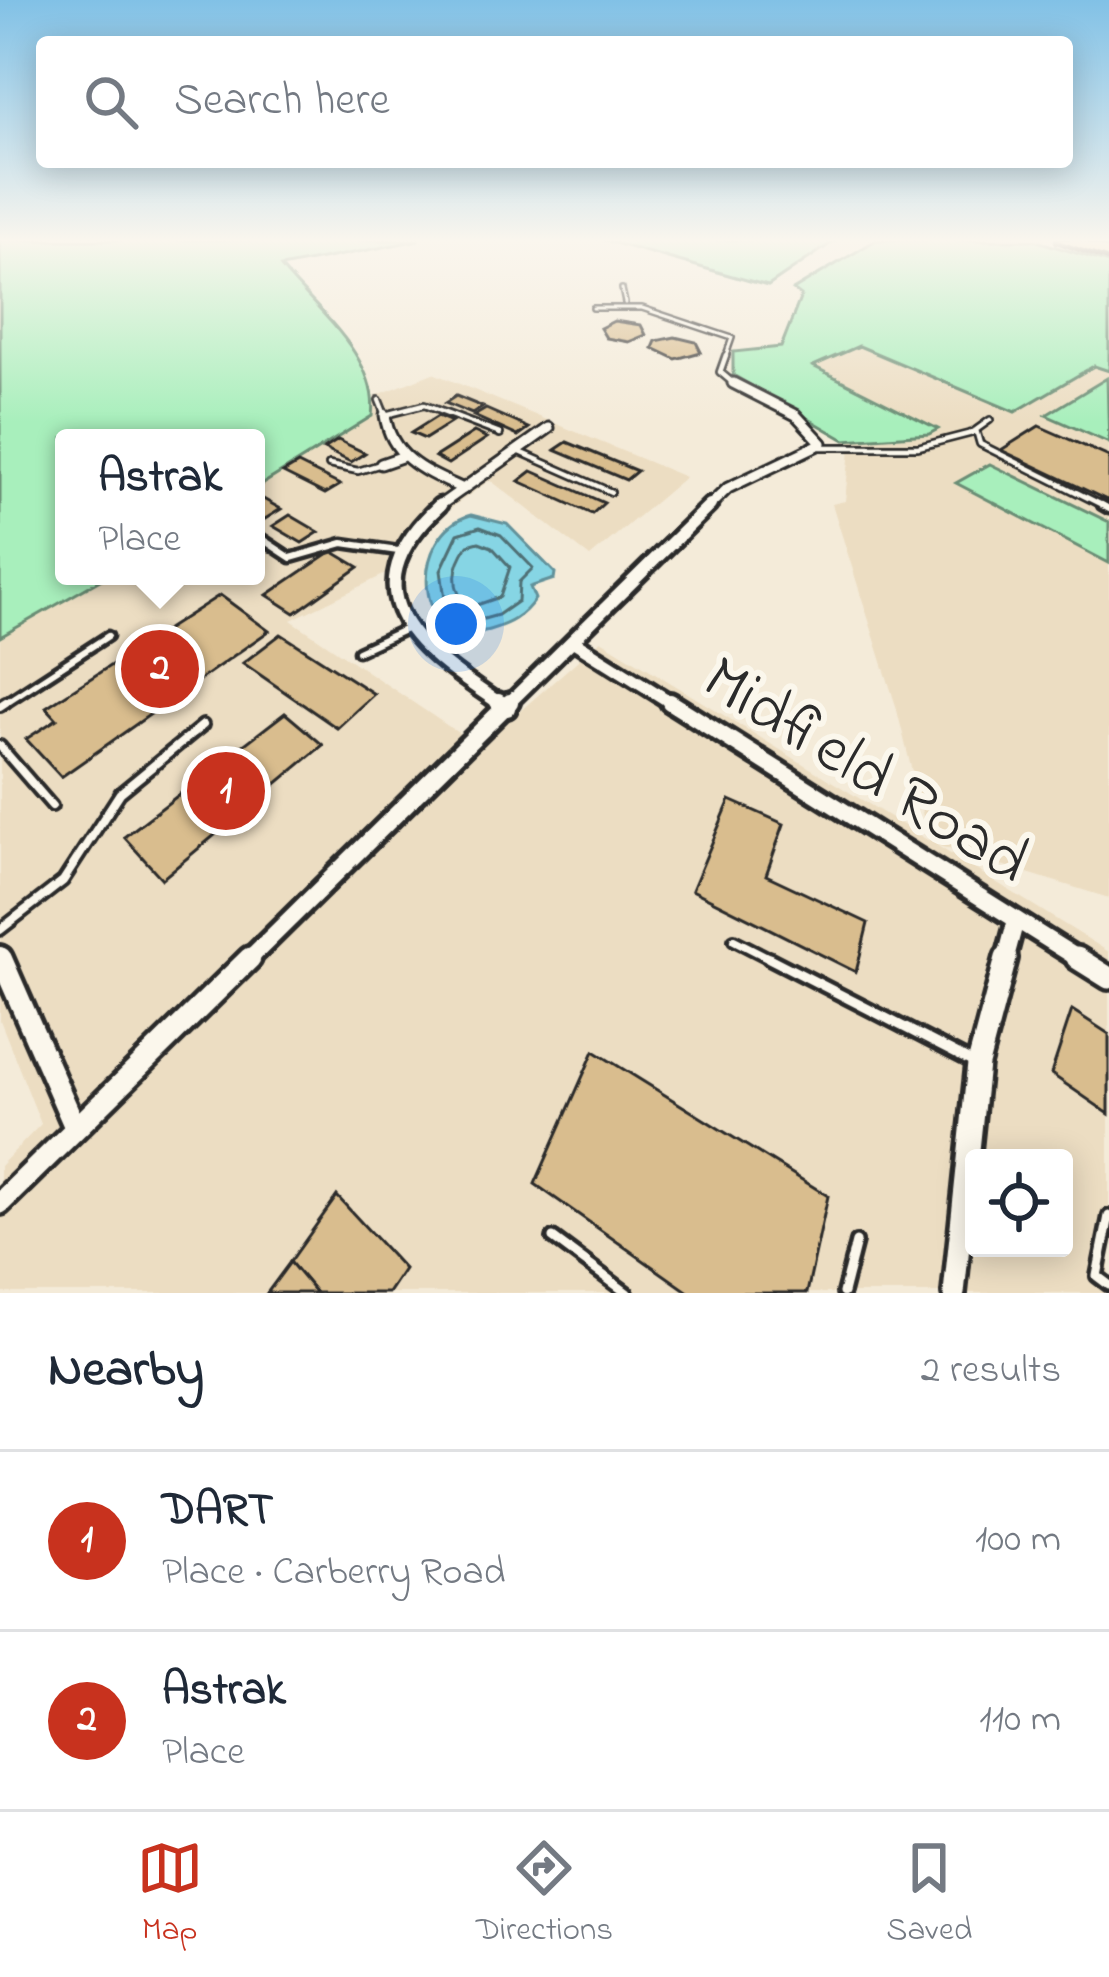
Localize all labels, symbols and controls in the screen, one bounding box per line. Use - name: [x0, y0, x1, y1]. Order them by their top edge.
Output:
- search box: [36, 36, 1073, 168]
- icon: search: [78, 69, 144, 135]
- text: Search here: [174, 69, 390, 135]
- popup: [55, 429, 265, 585]
- text: Astrak: [98, 446, 222, 512]
- text: Place: [98, 512, 181, 569]
- your location: [426, 594, 486, 654]
- pin: 2: [121, 624, 199, 714]
- street label: Midfield Road: [682, 634, 1046, 912]
- pin: 1: [187, 746, 265, 836]
- map controls: [965, 1149, 1073, 1257]
- button: locate: [965, 1149, 1073, 1257]
- text: Nearby: [48, 1334, 204, 1409]
- text: 2 results: [921, 1343, 1061, 1400]
- text: DART: [162, 1479, 273, 1545]
- text: 1: [81, 1512, 93, 1569]
- text: 100 m: [975, 1512, 1061, 1569]
- text: Place · Carberry Road: [162, 1545, 506, 1602]
- text: Astrak: [162, 1659, 286, 1725]
- text: 2: [77, 1692, 97, 1749]
- text: 110 m: [979, 1692, 1061, 1749]
- text: Place: [162, 1725, 245, 1782]
- tab: Map: [137, 1835, 203, 1955]
- tab: Directions: [476, 1835, 613, 1955]
- tab: Saved: [886, 1835, 972, 1955]

